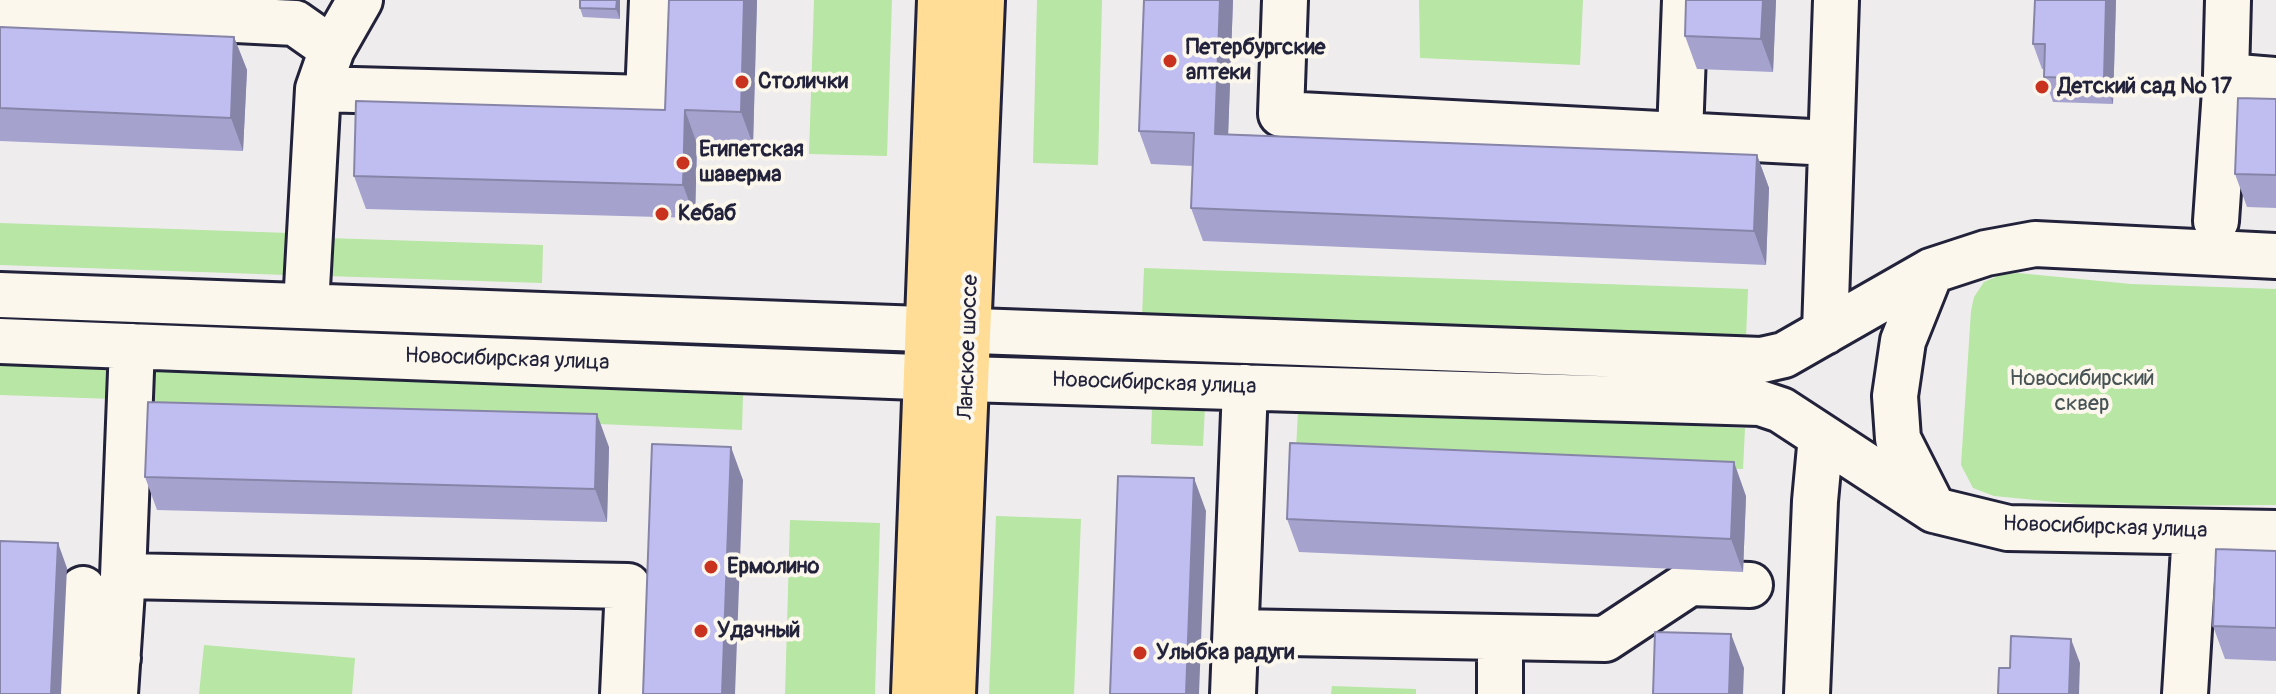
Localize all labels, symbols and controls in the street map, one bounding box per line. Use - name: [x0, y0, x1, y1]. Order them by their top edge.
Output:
- place label: Петербургские аптеки: [1186, 35, 1325, 86]
- marker: Петербургские аптеки: [1161, 52, 1179, 70]
- place label: Столички: [758, 69, 848, 95]
- marker: Столички: [733, 73, 751, 91]
- place label: Детский сад № 17: [2058, 74, 2232, 100]
- marker: Детский сад № 17: [2033, 78, 2051, 96]
- place label: Египетская шаверма: [699, 137, 804, 188]
- marker: Египетская шаверма: [674, 154, 692, 172]
- place label: Кебаб: [678, 201, 736, 227]
- marker: Кебаб: [653, 205, 671, 223]
- street label: Ланское шоссе: [953, 274, 985, 420]
- street label: Новосибирская улица: [404, 343, 610, 377]
- park label: Новосибирский сквер: [2009, 366, 2155, 418]
- street label: Новосибирская улица: [1051, 367, 1257, 401]
- street label: Новосибирская улица: [2002, 511, 2208, 545]
- place label: Ермолино: [727, 554, 819, 580]
- marker: Ермолино: [702, 558, 720, 576]
- place label: Удачный: [717, 618, 800, 644]
- marker: Удачный: [692, 622, 710, 640]
- place label: Улыбка радуги: [1156, 640, 1294, 666]
- marker: Улыбка радуги: [1131, 644, 1149, 662]

